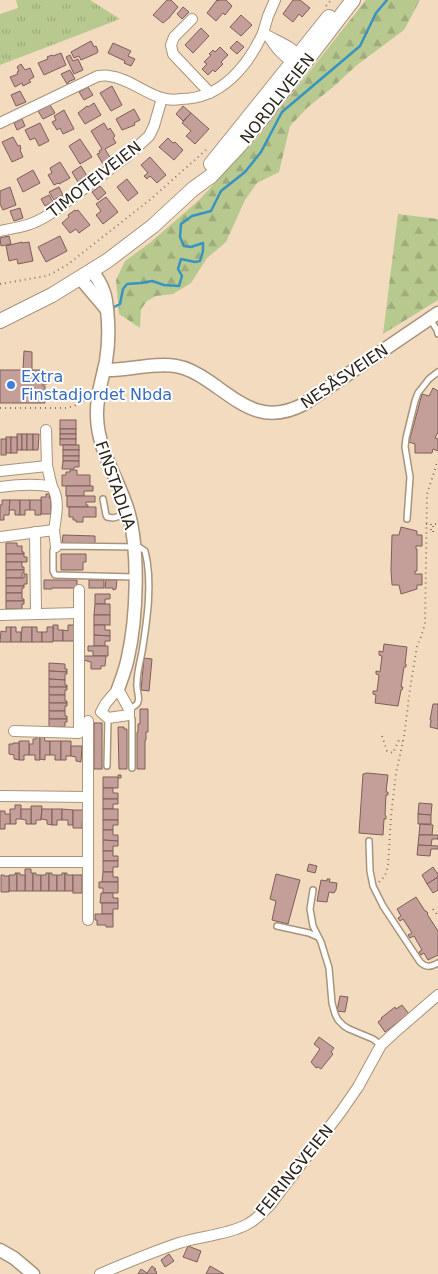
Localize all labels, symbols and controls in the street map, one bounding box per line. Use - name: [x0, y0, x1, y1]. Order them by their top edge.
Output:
- street label: NORDLIVEIEN: [236, 49, 319, 147]
- street label: TIMOTEIVEIEN: [43, 137, 145, 222]
- street label: NESÅSVEIEN: [297, 340, 392, 413]
- place label: Extra Finstadjordet Nbda: [21, 367, 172, 404]
- marker: Extra Finstadjordet Nbda: [5, 379, 17, 391]
- street label: FINSTADLIA: [92, 438, 140, 532]
- street label: FEIRINGVEIEN: [252, 1121, 337, 1220]

